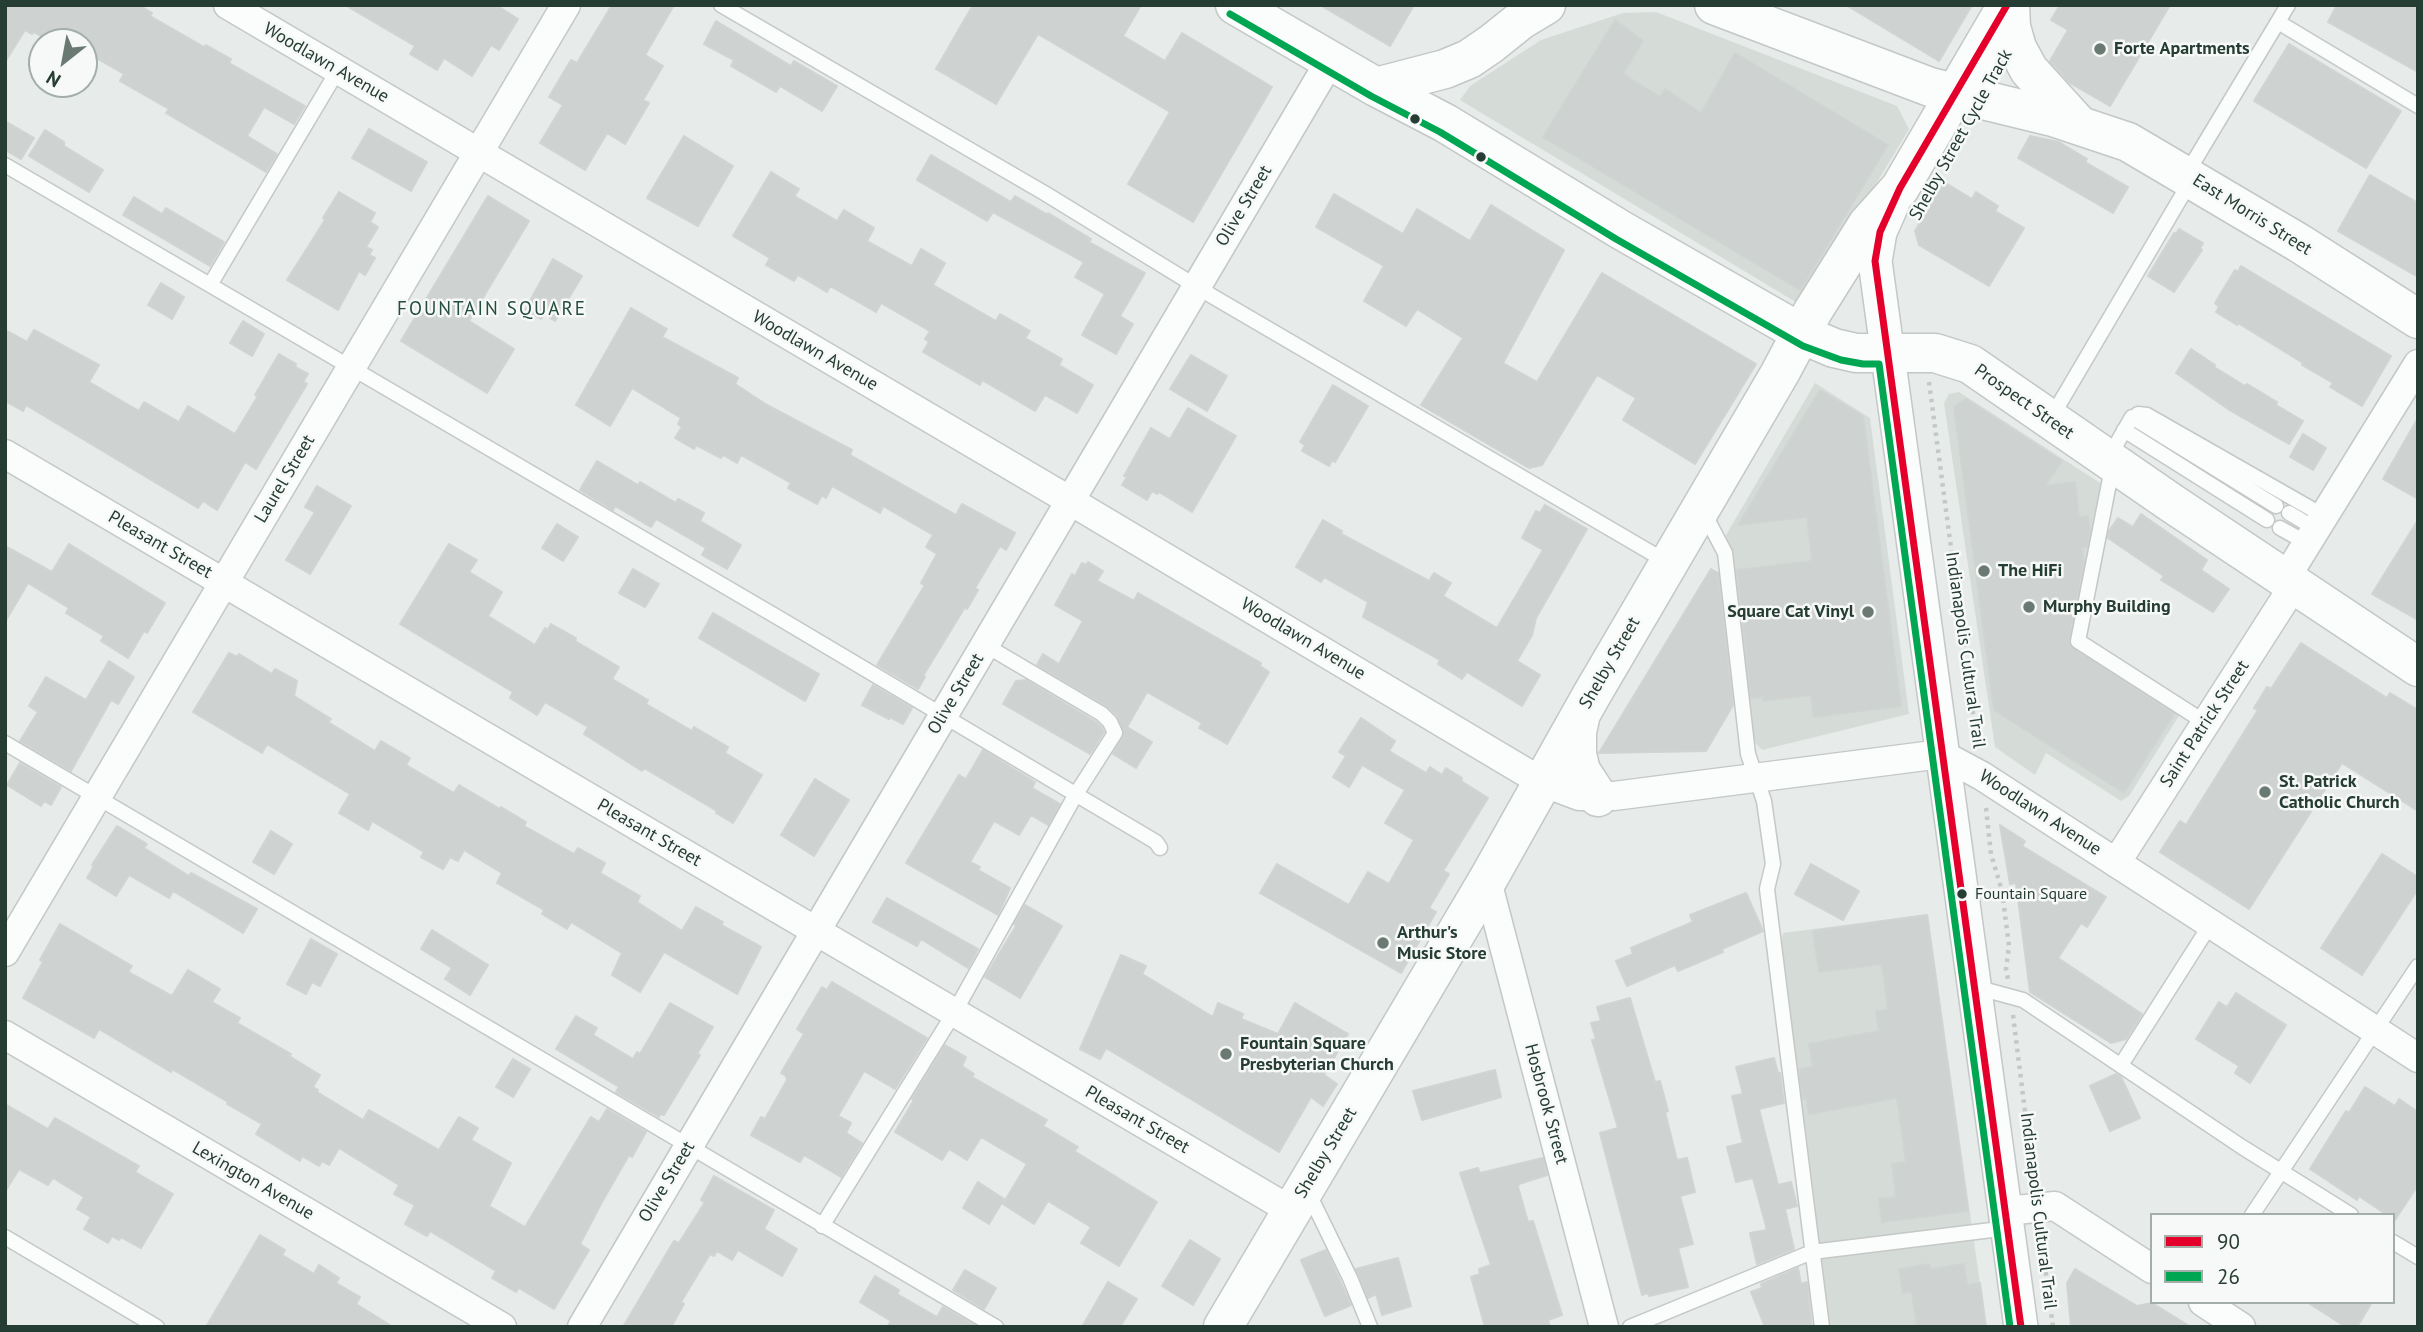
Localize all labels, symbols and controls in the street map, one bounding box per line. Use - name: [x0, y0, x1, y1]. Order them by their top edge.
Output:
- street label: Woodlawn Avenue: [259, 18, 393, 108]
- north arrow: [28, 28, 98, 98]
- place label: Forte Apartments: [2114, 38, 2250, 60]
- marker: Forte Apartments: [2092, 41, 2108, 57]
- street label: Shelby Street Cycle Track: [1905, 46, 2017, 224]
- text: N: [42, 66, 65, 93]
- unlabelled marker: [1408, 112, 1422, 126]
- unlabelled marker: [1474, 150, 1488, 164]
- street label: Olive Street: [1211, 162, 1277, 250]
- street label: East Morris Street: [2188, 170, 2316, 260]
- district label: FOUNTAIN SQUARE: [399, 299, 585, 321]
- street label: Woodlawn Avenue: [748, 306, 882, 396]
- street label: Prospect Street: [1970, 360, 2078, 444]
- street label: Laurel Street: [250, 431, 320, 527]
- street label: Pleasant Street: [104, 506, 216, 584]
- street label: Indianapolis Cultural Trail: [1941, 550, 1989, 750]
- place label: The HiFi: [1998, 560, 2062, 582]
- marker: The HiFi: [1976, 563, 1992, 579]
- street label: Woodlawn Avenue: [1237, 593, 1369, 685]
- place label: Murphy Building: [2043, 596, 2171, 618]
- marker: Murphy Building: [2021, 599, 2037, 615]
- place label: Square Cat Vinyl: [1727, 601, 1854, 623]
- marker: Square Cat Vinyl: [1860, 604, 1876, 620]
- street label: Shelby Street: [1575, 613, 1645, 713]
- street label: Olive Street: [923, 650, 989, 738]
- street label: Saint Patrick Street: [2156, 656, 2254, 792]
- street label: Woodlawn Avenue: [1975, 765, 2105, 861]
- place label: St. Patrick Catholic Church: [2279, 771, 2400, 814]
- marker: St. Patrick Catholic Church: [2257, 784, 2273, 800]
- street label: Pleasant Street: [593, 794, 705, 872]
- place label: Fountain Square: [1975, 884, 2087, 904]
- marker: Fountain Square: [1955, 887, 1969, 901]
- place label: Arthur's Music Store: [1397, 922, 1487, 964]
- marker: Arthur's Music Store: [1375, 935, 1391, 951]
- place label: Fountain Square Presbyterian Church: [1240, 1033, 1394, 1076]
- street label: Hosbrook Street: [1520, 1041, 1572, 1167]
- marker: Fountain Square Presbyterian Church: [1218, 1046, 1234, 1062]
- street label: Pleasant Street: [1081, 1081, 1193, 1159]
- street label: Shelby Street: [1290, 1104, 1362, 1202]
- street label: Indianapolis Cultural Trail: [2015, 1111, 2061, 1311]
- street label: Lexington Avenue: [188, 1137, 318, 1225]
- street label: Olive Street: [634, 1138, 700, 1226]
- legend: [2150, 1213, 2395, 1304]
- text: 90: [2217, 1228, 2240, 1255]
- text: 26: [2217, 1263, 2240, 1290]

